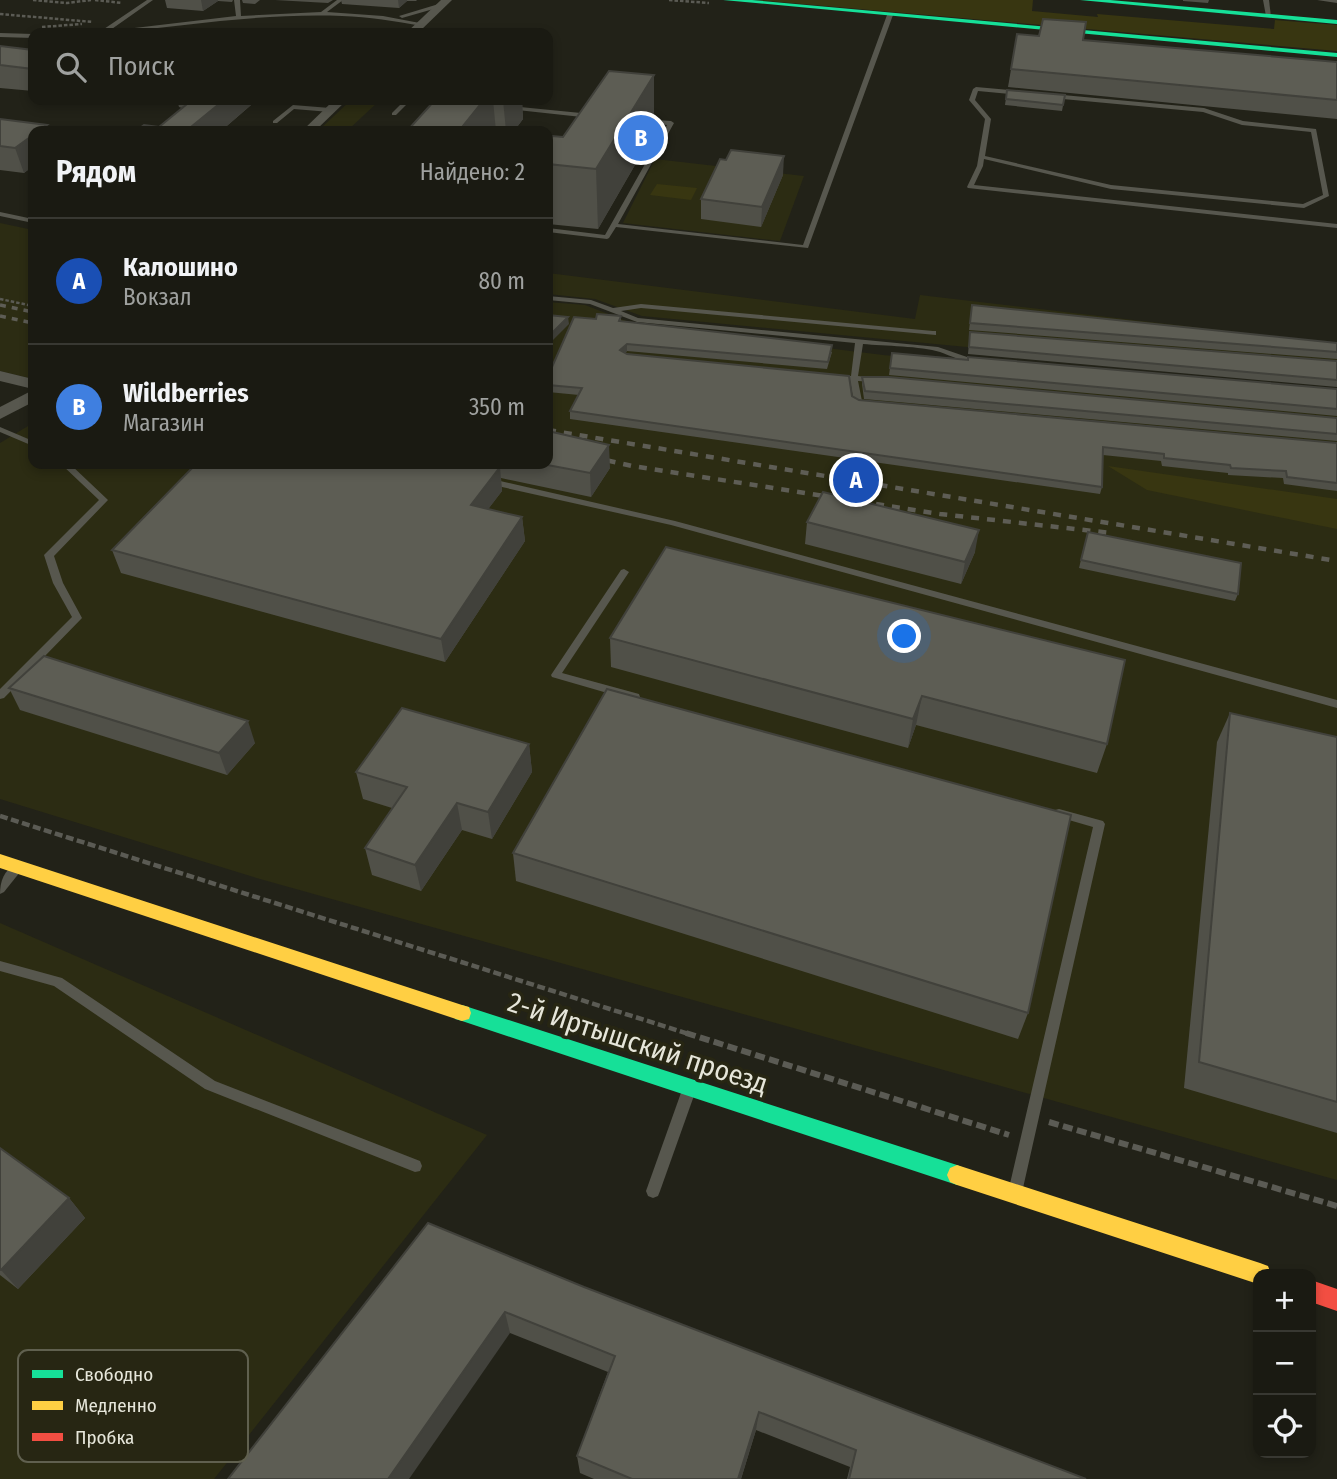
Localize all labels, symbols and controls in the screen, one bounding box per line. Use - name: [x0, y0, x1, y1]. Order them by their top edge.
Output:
- search box: [28, 28, 553, 105]
- icon: search: [52, 48, 90, 86]
- text: Поиск: [108, 51, 175, 82]
- pin: B: [618, 112, 664, 164]
- text: Рядом: [56, 154, 136, 190]
- text: Найдено: 2: [420, 158, 525, 186]
- text: Калошино: [123, 252, 238, 283]
- text: A: [73, 267, 85, 295]
- text: 80 m: [478, 267, 525, 295]
- text: Вокзал: [123, 283, 192, 311]
- text: Wildberries: [123, 378, 249, 409]
- text: B: [73, 393, 85, 421]
- text: 350 m: [469, 393, 525, 421]
- text: Магазин: [123, 409, 205, 437]
- pin: A: [833, 454, 879, 506]
- your location: [887, 619, 921, 653]
- street label: 2-й Иртышский проезд: [504, 985, 772, 1101]
- map controls: [1253, 1269, 1316, 1458]
- button: +: [1253, 1269, 1316, 1332]
- button: −: [1253, 1332, 1316, 1395]
- legend: [18, 1350, 248, 1462]
- text: Свободно: [75, 1363, 153, 1386]
- text: Медленно: [75, 1394, 157, 1417]
- button: locate: [1253, 1395, 1316, 1458]
- text: Пробка: [75, 1426, 134, 1449]

